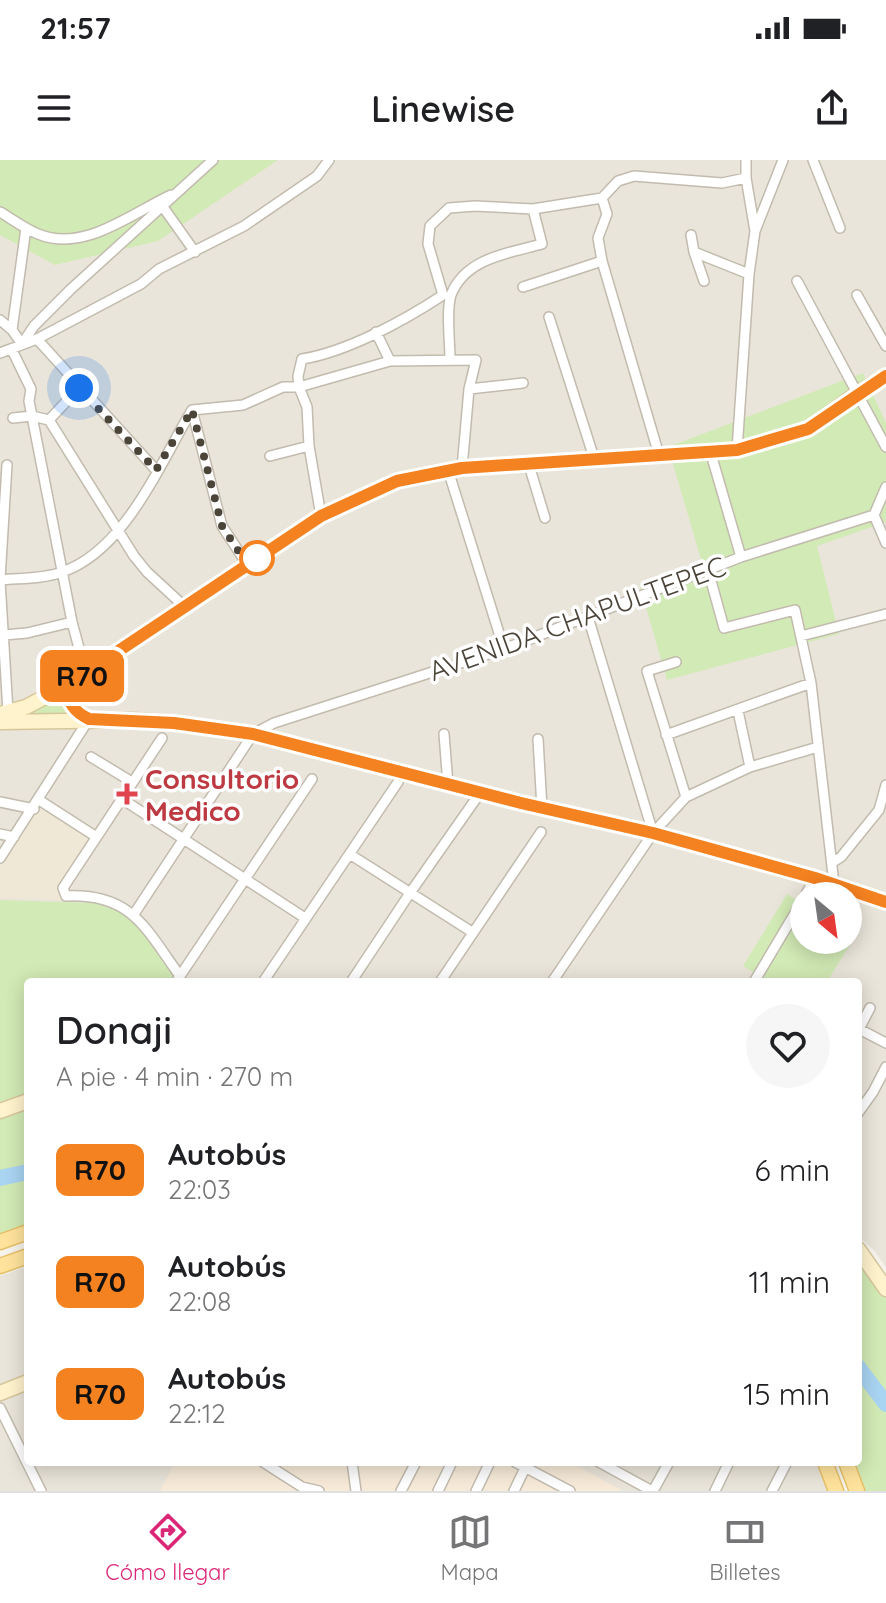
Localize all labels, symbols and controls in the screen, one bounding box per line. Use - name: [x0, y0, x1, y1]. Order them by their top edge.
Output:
- text: 21:57: [40, 9, 111, 47]
- icon: menu: [32, 86, 76, 130]
- text: Linewise: [371, 86, 515, 131]
- icon: share: [810, 86, 854, 130]
- your location: [59, 368, 99, 408]
- unlabelled marker: [240, 541, 274, 575]
- street label: AVENIDA CHAPULTEPEC: [424, 548, 730, 688]
- line badge: R70: [36, 650, 128, 702]
- text: R70: [56, 658, 108, 693]
- place label: Consultorio Medico: [145, 761, 299, 828]
- marker: Consultorio Medico: [116, 783, 138, 805]
- north arrow: [790, 882, 862, 954]
- map controls: [790, 882, 862, 954]
- button: heart: [746, 1004, 830, 1088]
- text: Donaji: [56, 1006, 172, 1054]
- text: A pie · 4 min · 270 m: [56, 1060, 293, 1093]
- text: Autobús: [168, 1135, 286, 1173]
- text: 6 min: [755, 1151, 830, 1189]
- text: R70: [74, 1152, 126, 1187]
- text: 22:03: [168, 1173, 231, 1206]
- text: Autobús: [168, 1247, 286, 1285]
- text: 11 min: [748, 1263, 830, 1301]
- text: R70: [74, 1264, 126, 1299]
- text: 22:08: [168, 1285, 231, 1318]
- text: Autobús: [168, 1359, 286, 1397]
- text: 15 min: [743, 1375, 830, 1413]
- text: R70: [74, 1376, 126, 1411]
- text: 22:12: [168, 1397, 226, 1430]
- tab: Cómo llegar: [105, 1510, 230, 1586]
- tab: Mapa: [440, 1510, 499, 1586]
- tab: Billetes: [709, 1510, 781, 1586]

